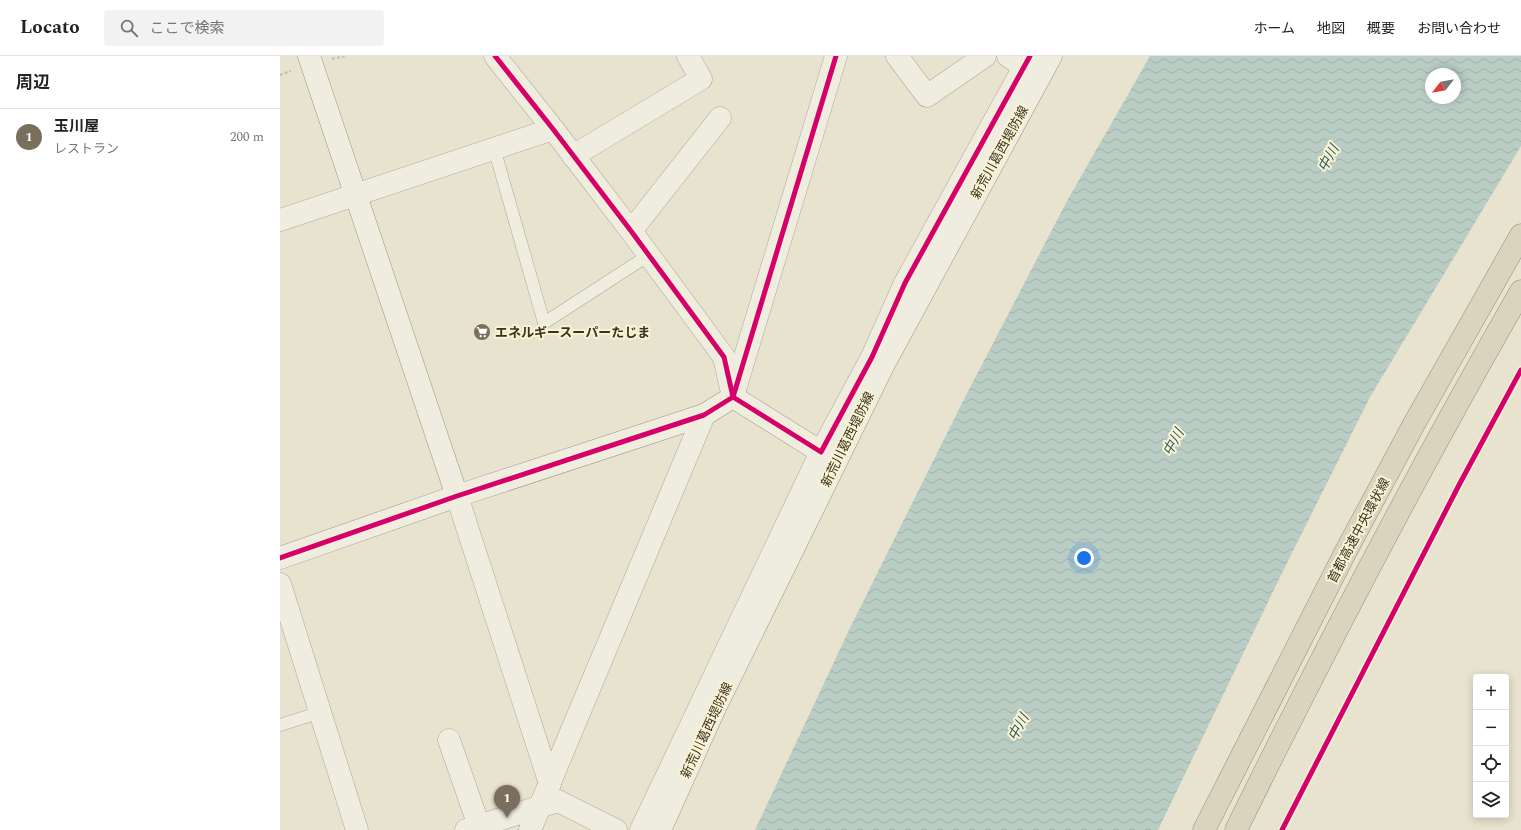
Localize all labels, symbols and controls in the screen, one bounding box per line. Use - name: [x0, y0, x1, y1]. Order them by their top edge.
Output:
- search box: [104, 10, 384, 46]
- text: Locato: [20, 13, 80, 42]
- icon: search: [118, 17, 140, 39]
- text: ここで検索: [150, 17, 225, 40]
- text: ホーム: [1253, 18, 1295, 39]
- text: 地図: [1317, 18, 1345, 39]
- text: 概要: [1367, 18, 1395, 39]
- text: お問い合わせ: [1417, 18, 1501, 39]
- north arrow: [1425, 68, 1461, 104]
- text: 周辺: [16, 70, 50, 96]
- street label: 新荒川葛西堤防線: [966, 102, 1034, 203]
- text: 玉川屋: [54, 115, 99, 138]
- text: 1: [25, 127, 33, 147]
- text: 200 m: [230, 127, 264, 147]
- text: レストラン: [54, 139, 119, 159]
- water label: 中川: [1312, 139, 1345, 176]
- supermarket icon: エネルギースーパーたじま: [472, 322, 492, 342]
- place label: エネルギースーパーたじま: [495, 323, 650, 343]
- street label: 新荒川葛西堤防線: [816, 388, 880, 491]
- water label: 中川: [1157, 423, 1190, 460]
- street label: 首都高速中央環状線: [1323, 474, 1395, 587]
- your location: [1074, 548, 1094, 568]
- map controls: [1473, 674, 1509, 818]
- button: +: [1473, 674, 1509, 710]
- street label: 新荒川葛西堤防線: [676, 679, 738, 782]
- water label: 中川: [1002, 708, 1035, 745]
- button: −: [1473, 710, 1509, 746]
- button: locate: [1473, 746, 1509, 782]
- button: layers: [1473, 782, 1509, 818]
- pin: 1: [494, 785, 520, 818]

